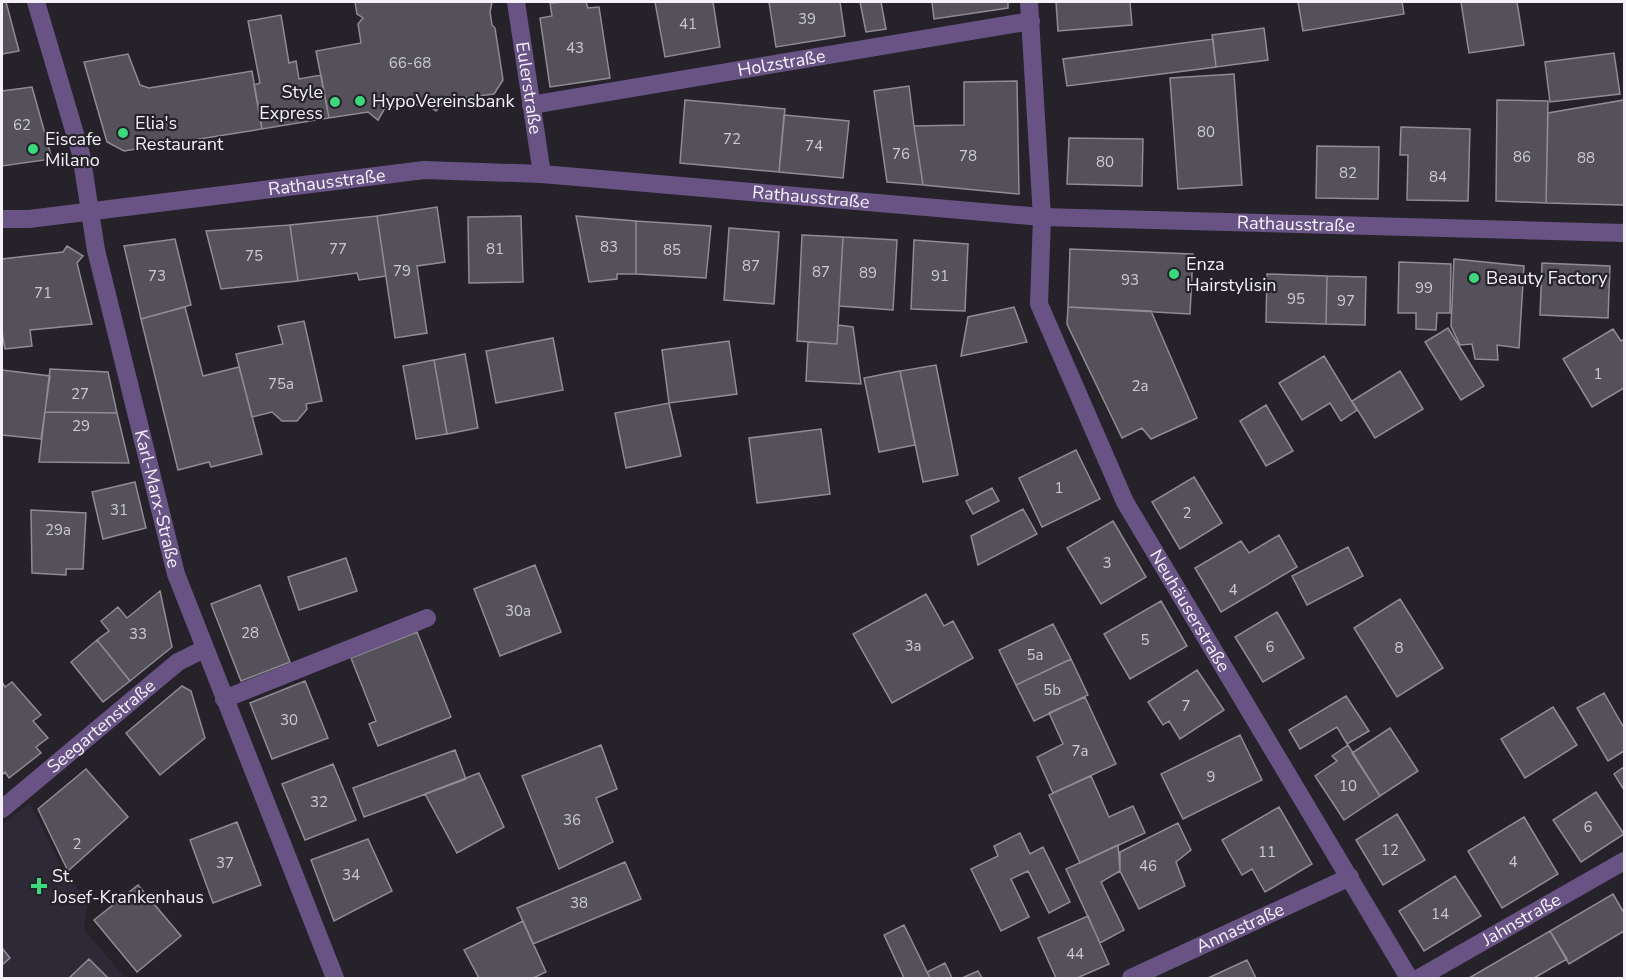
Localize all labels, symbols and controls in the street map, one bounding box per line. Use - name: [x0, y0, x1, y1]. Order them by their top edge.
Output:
- house number: 39: [798, 9, 816, 29]
- house number: 41: [679, 14, 697, 34]
- house number: 43: [566, 38, 584, 58]
- street label: Eulerstraße: [510, 40, 548, 136]
- street label: Holzstraße: [736, 44, 827, 82]
- house number: 66-68: [389, 53, 431, 73]
- place label: Style Express: [259, 80, 323, 125]
- place label: HypoVereinsbank: [372, 89, 516, 113]
- marker: HypoVereinsbank: [353, 94, 367, 108]
- marker: Style Express: [328, 95, 342, 109]
- place label: Elia's Restaurant: [135, 111, 224, 156]
- house number: 62: [13, 115, 31, 135]
- house number: 80: [1197, 122, 1215, 142]
- marker: Elia's Restaurant: [116, 126, 130, 140]
- place label: Eiscafe Milano: [45, 127, 101, 172]
- house number: 72: [723, 129, 741, 149]
- house number: 74: [805, 136, 823, 156]
- marker: Eiscafe Milano: [26, 142, 40, 156]
- house number: 76: [892, 144, 910, 164]
- house number: 78: [959, 146, 977, 166]
- house number: 86: [1513, 147, 1531, 167]
- house number: 88: [1577, 148, 1595, 168]
- house number: 80: [1096, 152, 1114, 172]
- street label: Rathausstraße: [267, 163, 387, 201]
- house number: 82: [1339, 163, 1357, 183]
- house number: 84: [1429, 167, 1447, 187]
- street label: Rathausstraße: [751, 180, 871, 214]
- street label: Rathausstraße: [1237, 210, 1355, 238]
- house number: 83: [600, 237, 618, 257]
- house number: 77: [329, 239, 347, 259]
- house number: 81: [486, 239, 504, 259]
- house number: 85: [663, 240, 681, 260]
- house number: 75: [245, 246, 263, 266]
- place label: Enza Hairstylisin: [1186, 252, 1277, 297]
- house number: 87: [742, 256, 760, 276]
- house number: 79: [393, 261, 411, 281]
- house number: 87: [812, 262, 830, 282]
- house number: 89: [859, 263, 877, 283]
- house number: 73: [148, 266, 166, 286]
- house number: 91: [931, 266, 949, 286]
- place label: Beauty Factory: [1486, 266, 1608, 290]
- marker: Enza Hairstylisin: [1167, 267, 1181, 281]
- house number: 93: [1121, 270, 1139, 290]
- marker: Beauty Factory: [1467, 271, 1481, 285]
- house number: 99: [1415, 278, 1433, 298]
- house number: 71: [34, 283, 52, 303]
- house number: 95: [1287, 289, 1305, 309]
- house number: 97: [1337, 291, 1355, 311]
- house number: 1: [1593, 364, 1603, 384]
- house number: 75a: [268, 374, 294, 394]
- house number: 2a: [1132, 376, 1148, 396]
- house number: 27: [71, 384, 89, 404]
- house number: 29: [72, 416, 90, 436]
- street label: Karl-Marx-Straße: [129, 427, 186, 570]
- house number: 1: [1054, 478, 1064, 498]
- house number: 31: [110, 500, 128, 520]
- house number: 2: [1182, 503, 1192, 523]
- house number: 29a: [45, 520, 71, 540]
- street label: Neuhäuserstraße: [1144, 545, 1236, 677]
- house number: 3: [1102, 553, 1112, 573]
- house number: 4: [1228, 580, 1238, 600]
- house number: 30a: [505, 601, 531, 621]
- house number: 28: [241, 623, 259, 643]
- house number: 33: [129, 624, 147, 644]
- house number: 5: [1140, 630, 1150, 650]
- house number: 3a: [905, 636, 921, 656]
- house number: 6: [1265, 637, 1275, 657]
- house number: 8: [1394, 638, 1404, 658]
- house number: 5a: [1027, 645, 1043, 665]
- street label: Seegartenstraße: [42, 674, 160, 779]
- house number: 5b: [1043, 680, 1061, 700]
- house number: 7: [1181, 696, 1191, 716]
- house number: 30: [280, 710, 298, 730]
- house number: 7a: [1072, 741, 1088, 761]
- house number: 9: [1206, 767, 1216, 787]
- house number: 10: [1339, 776, 1357, 796]
- house number: 32: [310, 792, 328, 812]
- house number: 36: [563, 810, 581, 830]
- house number: 6: [1583, 817, 1593, 837]
- house number: 2: [72, 834, 82, 854]
- house number: 12: [1381, 840, 1399, 860]
- house number: 11: [1258, 842, 1276, 862]
- house number: 4: [1508, 852, 1518, 872]
- house number: 37: [216, 853, 234, 873]
- house number: 46: [1139, 856, 1157, 876]
- place label: St. Josef-Krankenhaus: [51, 864, 204, 909]
- house number: 34: [342, 865, 360, 885]
- marker: St. Josef-Krankenhaus: [30, 877, 48, 895]
- street label: Jahnstraße: [1477, 887, 1565, 952]
- house number: 38: [570, 893, 588, 913]
- street label: Annastraße: [1192, 897, 1288, 958]
- house number: 14: [1431, 904, 1449, 924]
- house number: 44: [1066, 944, 1084, 964]

